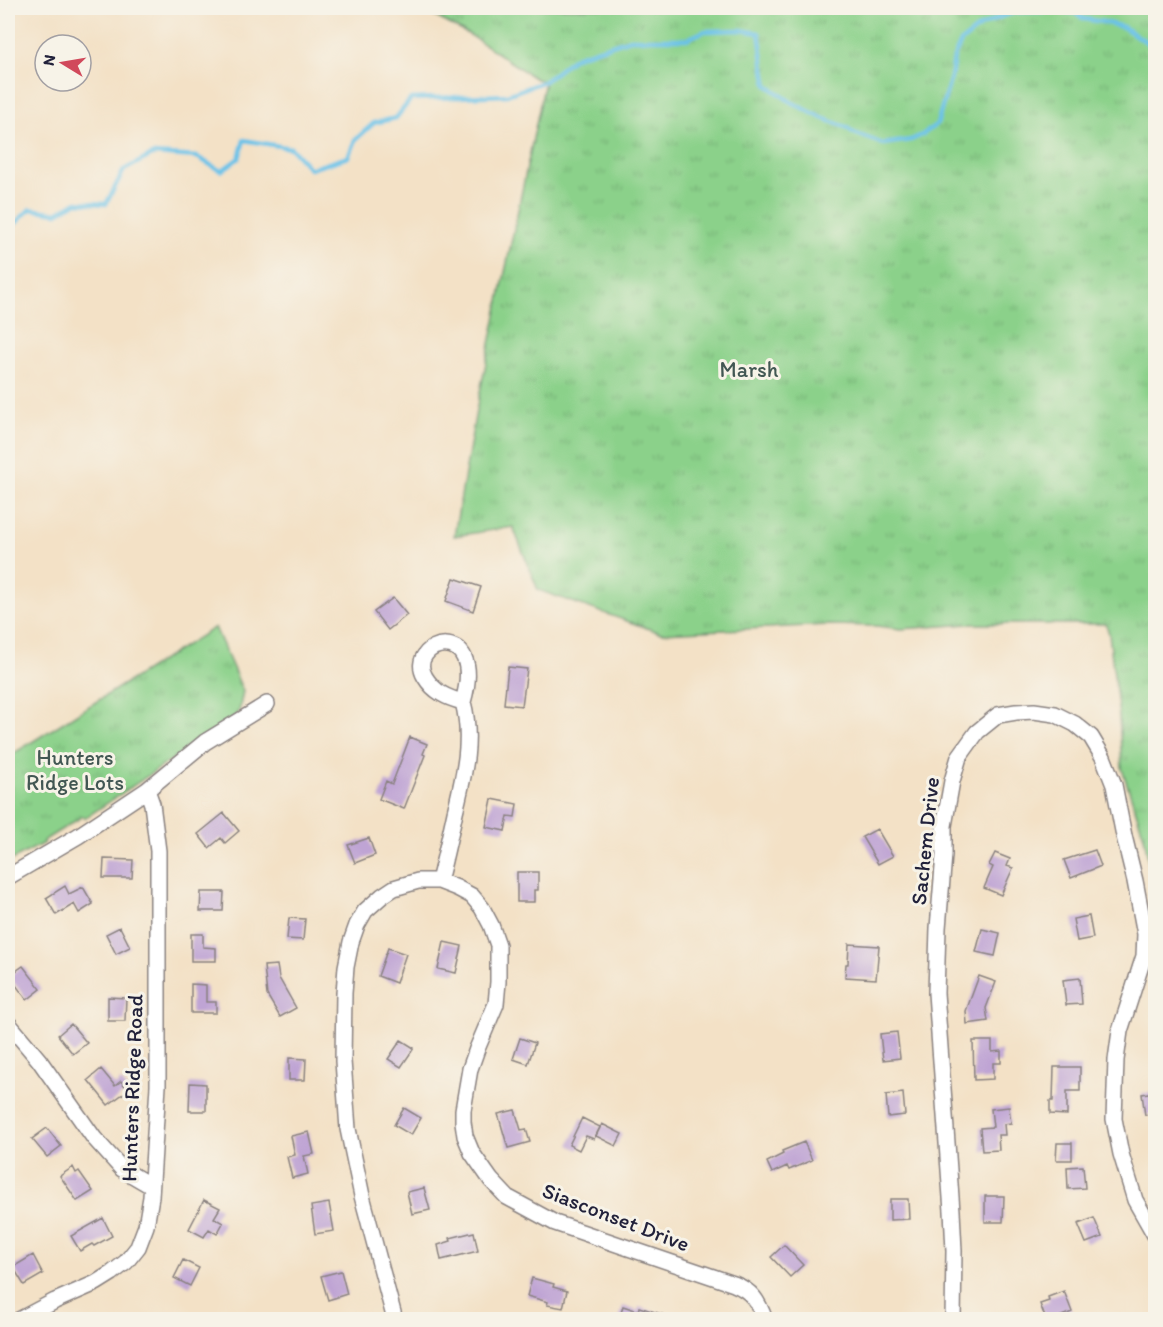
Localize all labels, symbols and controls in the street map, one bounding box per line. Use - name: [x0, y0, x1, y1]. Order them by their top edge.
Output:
- north arrow: [33, 33, 93, 93]
- text: N: [38, 53, 59, 67]
- park label: Marsh: [720, 356, 779, 383]
- park label: Hunters Ridge Lots: [26, 744, 124, 796]
- street label: Sachem Drive: [905, 775, 945, 907]
- street label: Hunters Ridge Road: [115, 994, 149, 1182]
- street label: Siasconset Drive: [539, 1177, 693, 1257]

